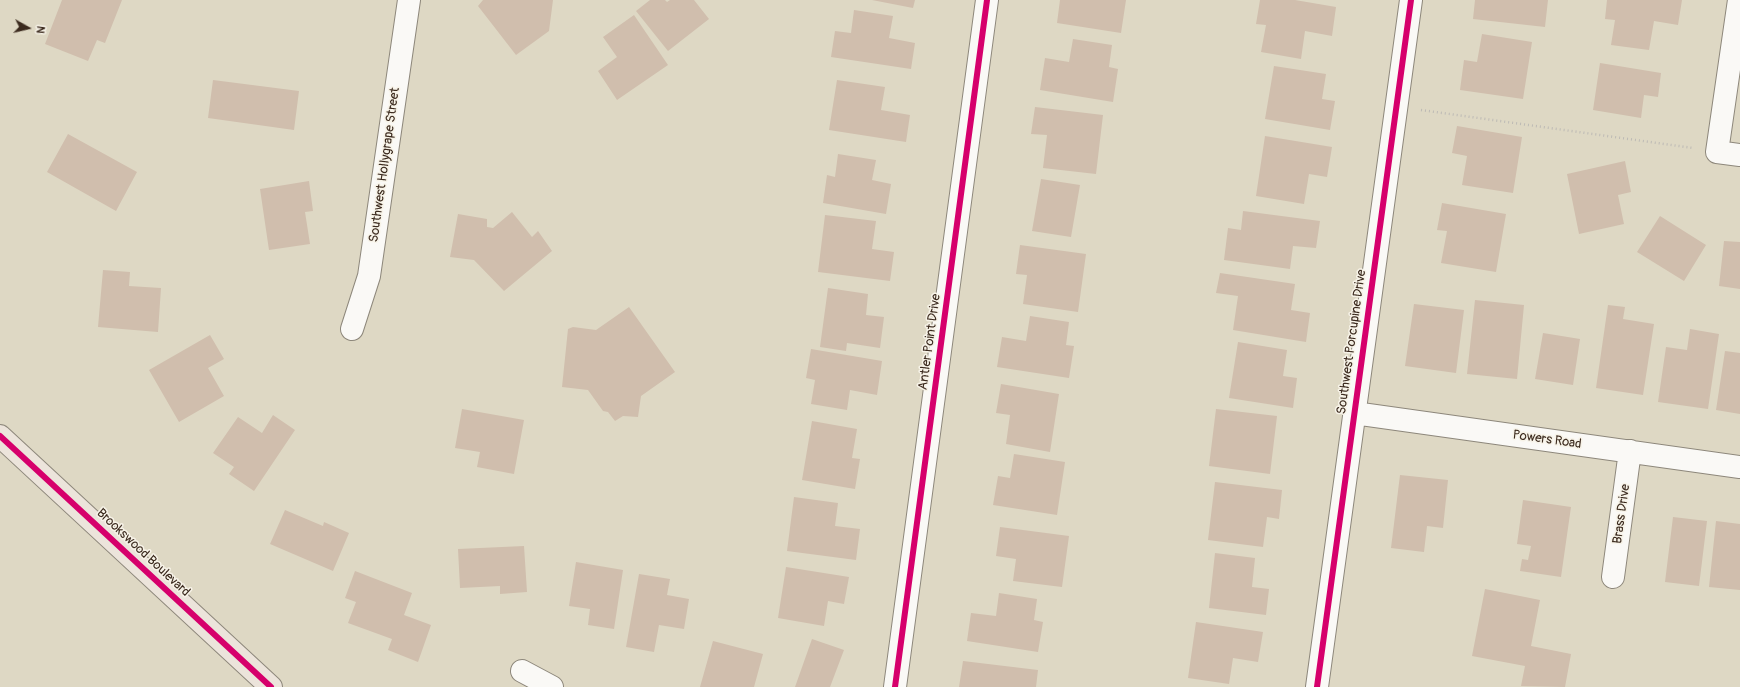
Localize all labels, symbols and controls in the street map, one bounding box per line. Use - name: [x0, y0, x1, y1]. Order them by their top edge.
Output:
- north arrow: [8, 8, 48, 48]
- text: N: [33, 25, 47, 34]
- street label: Southwest Hollygrape Street: [366, 87, 404, 243]
- street label: Southwest Porcupine Drive: [1334, 269, 1370, 415]
- street label: Antler Point Drive: [916, 293, 944, 391]
- street label: Powers Road: [1512, 427, 1582, 453]
- street label: Brass Drive: [1610, 483, 1634, 545]
- street label: Brookswood Boulevard: [93, 506, 193, 600]

